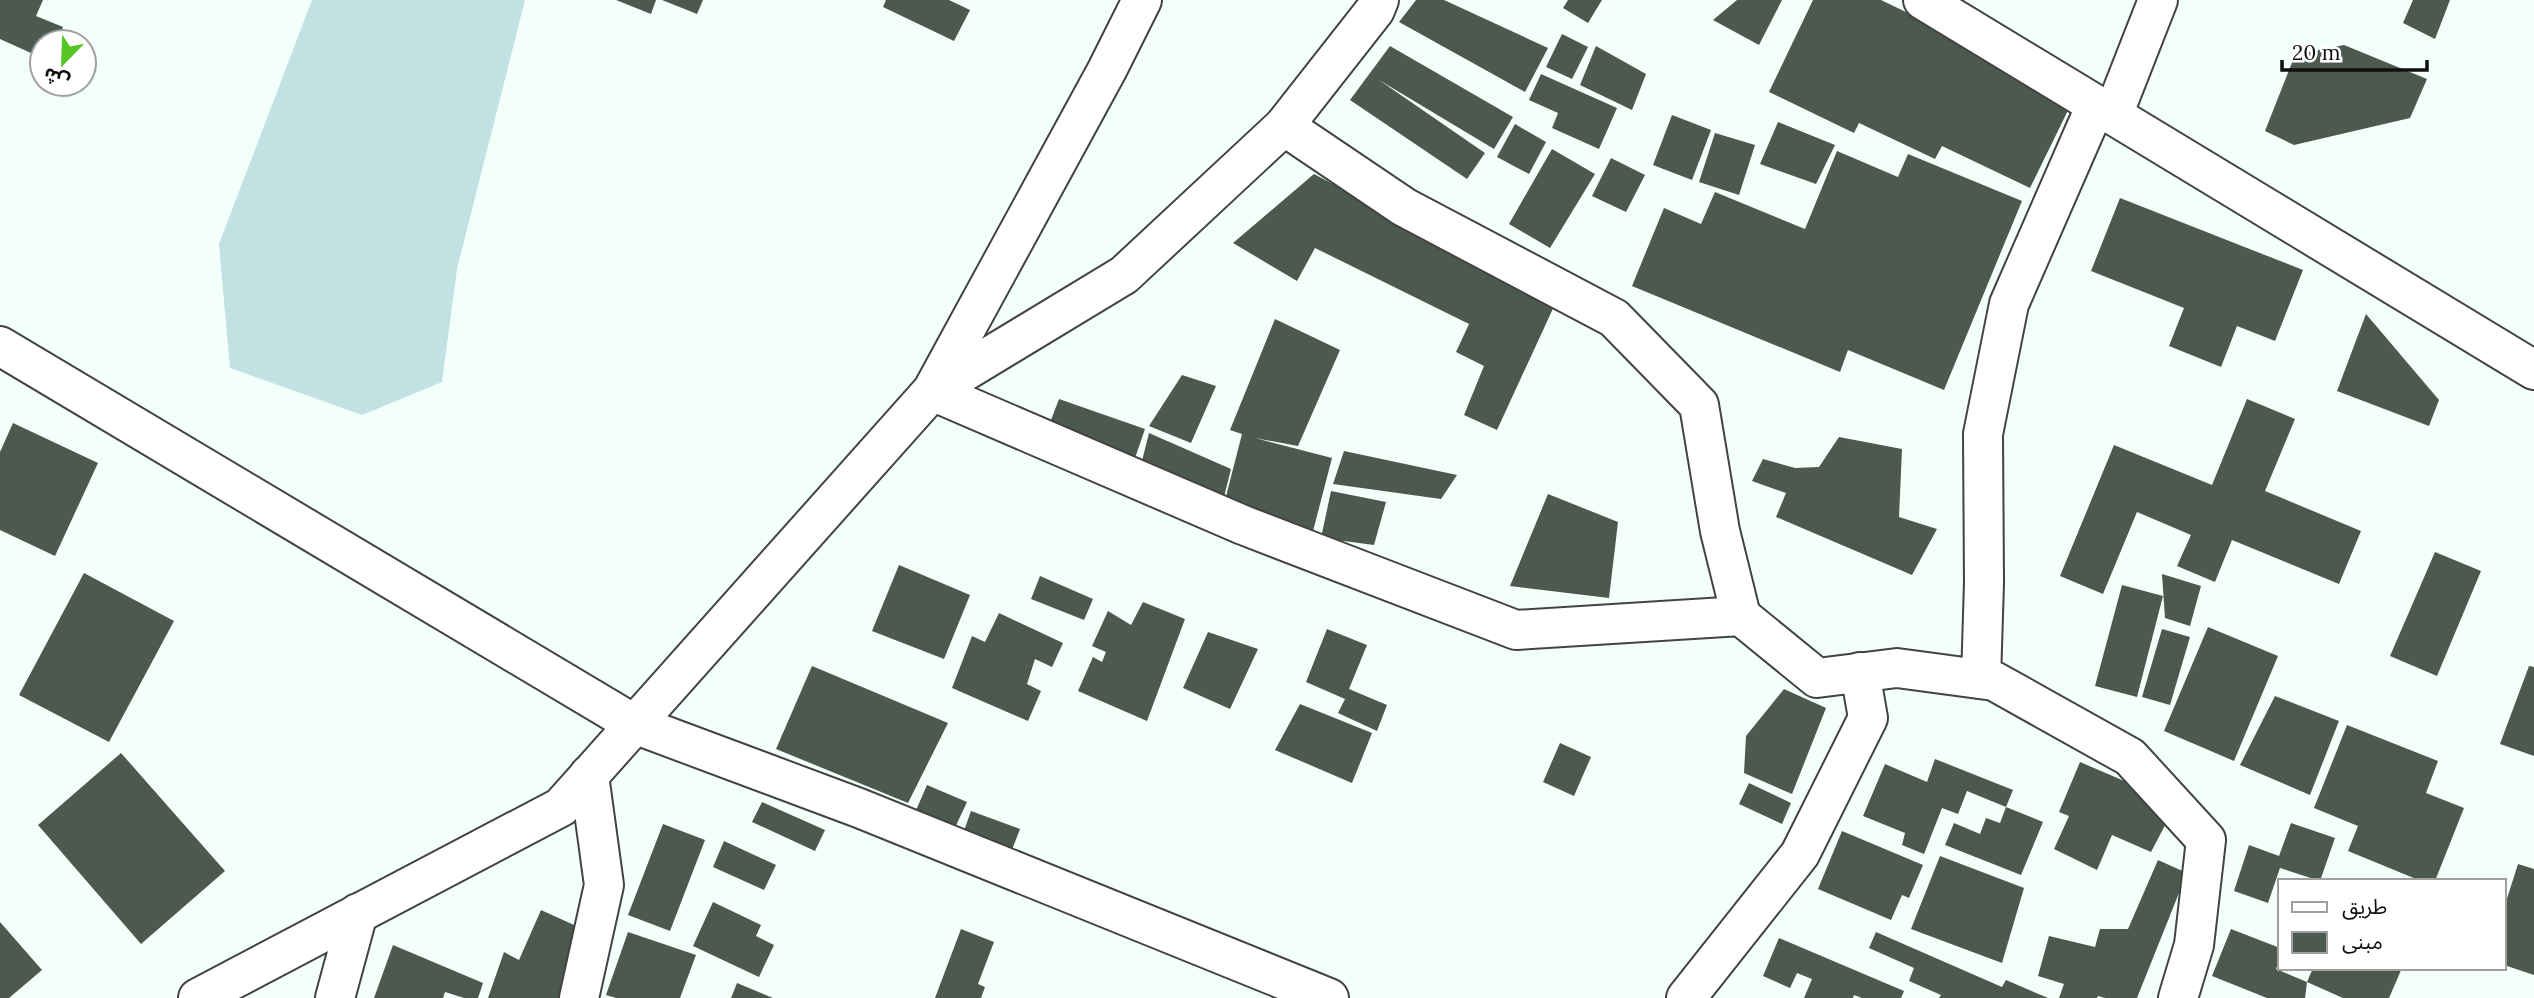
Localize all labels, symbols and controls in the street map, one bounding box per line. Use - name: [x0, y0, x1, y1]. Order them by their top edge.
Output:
- north arrow: [28, 28, 98, 98]
- scale bar: [2282, 28, 2427, 72]
- text: 20 m: [2292, 39, 2341, 66]
- text: ش: [40, 63, 73, 95]
- legend: [2278, 879, 2506, 970]
- text: طريق: [2342, 893, 2387, 920]
- text: مبنى: [2342, 928, 2383, 955]

